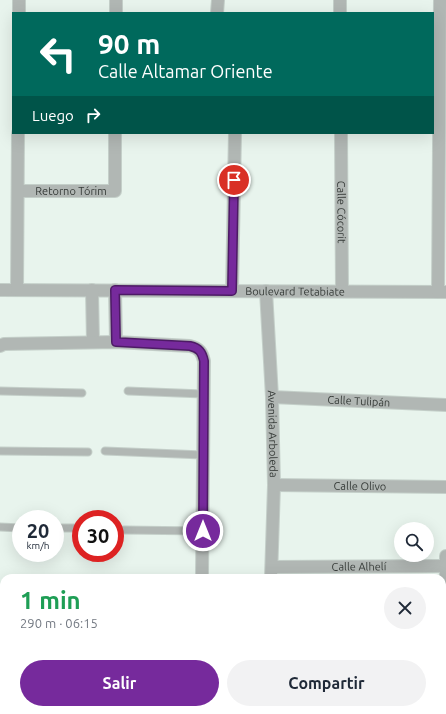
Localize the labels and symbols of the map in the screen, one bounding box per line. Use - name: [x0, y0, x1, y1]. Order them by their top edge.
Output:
- pin: [217, 163, 251, 197]
- street label: Calle Cócorit: [335, 181, 348, 244]
- street label: Retorno Tórim: [35, 185, 107, 197]
- street label: Boulevard Tetabiate: [245, 285, 345, 298]
- street label: Avenida Arboleda: [266, 390, 280, 478]
- street label: Calle Tulipán: [327, 394, 391, 408]
- street label: Calle Olivo: [334, 480, 386, 492]
- speed limit sign: 30: [72, 510, 124, 562]
- position arrow: [182, 510, 224, 552]
- street label: Calle Alhelí: [332, 560, 387, 573]

